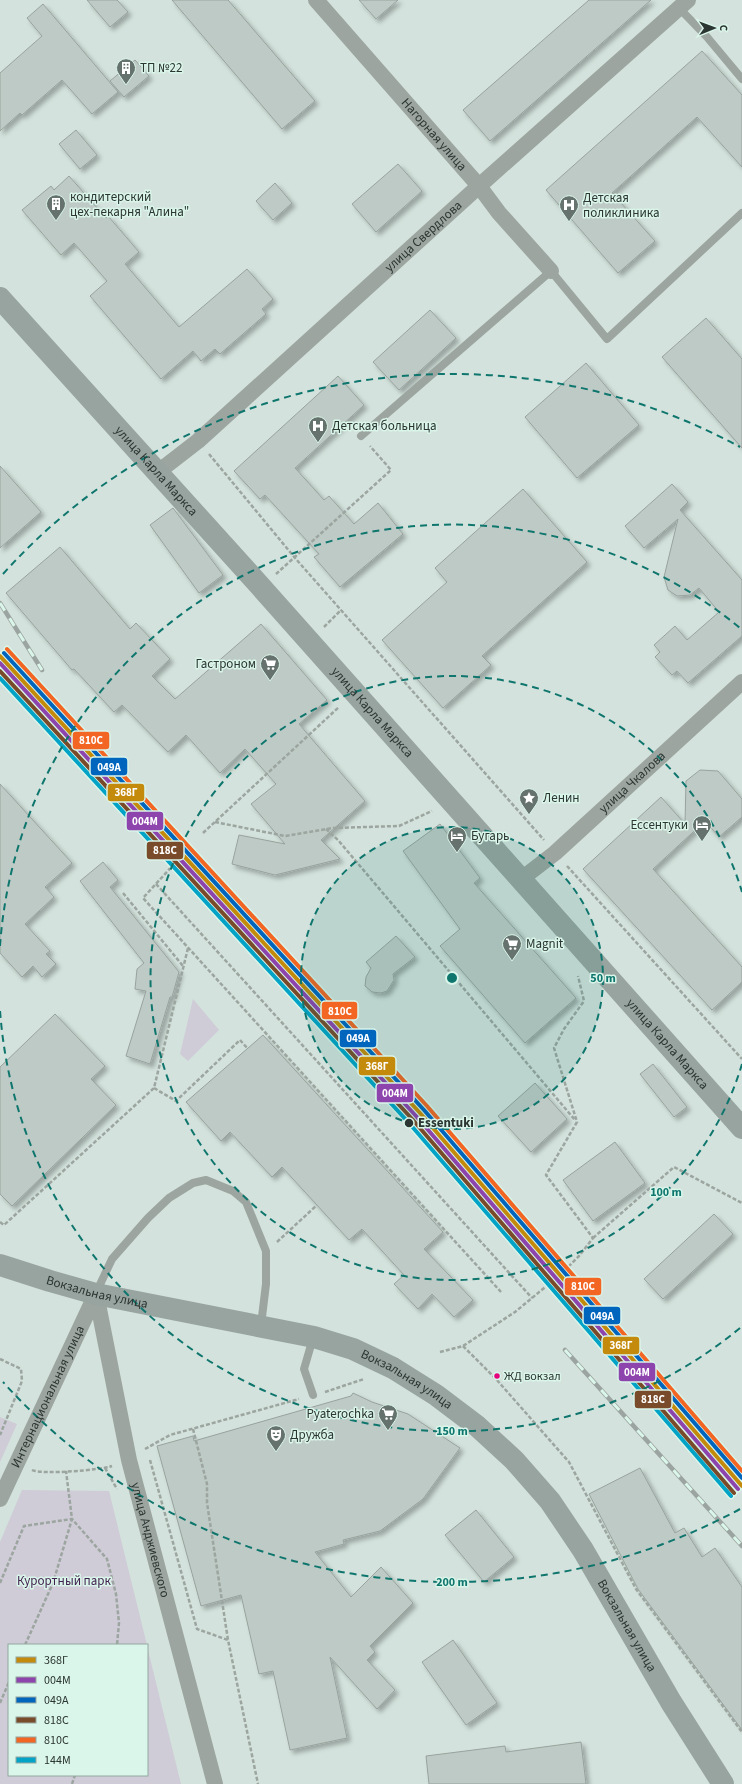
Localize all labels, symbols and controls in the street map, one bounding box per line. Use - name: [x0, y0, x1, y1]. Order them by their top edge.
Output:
- north arrow: [694, 8, 734, 48]
- text: С: [716, 25, 731, 32]
- building icon: ТП №22: [115, 57, 137, 85]
- place label: ТП №22: [140, 59, 182, 77]
- street label: Нагорная улица: [397, 94, 471, 175]
- place label: кондитерский цех-пекарня "Алина": [70, 188, 189, 221]
- place label: Детская поликлиника: [583, 189, 660, 222]
- building icon: кондитерский цех-пекарня "Алина": [45, 193, 67, 221]
- hospital icon: Детская поликлиника: [558, 194, 580, 222]
- street label: улица Свердлова: [381, 197, 466, 276]
- hospital icon: Детская больница: [307, 415, 329, 443]
- place label: Детская больница: [332, 417, 437, 435]
- street label: улица Карла Маркса: [111, 422, 202, 520]
- supermarket icon: Гастроном: [259, 653, 281, 681]
- place label: Гастроном: [196, 655, 256, 673]
- street label: улица Карла Маркса: [327, 663, 418, 762]
- line badge: 810С: [72, 731, 110, 750]
- text: 810С: [79, 733, 104, 748]
- street label: улица Чкалова: [595, 747, 670, 817]
- line badge: 049А: [90, 757, 128, 776]
- text: 049А: [97, 760, 122, 775]
- line badge: 368Г: [107, 783, 145, 802]
- text: 368Г: [114, 785, 138, 800]
- place icon: Ленин: [518, 787, 540, 815]
- place label: Ленин: [543, 789, 580, 807]
- line badge: 004М: [126, 811, 164, 831]
- text: 004М: [132, 814, 158, 829]
- hotel icon: Ессентуки: [691, 814, 713, 842]
- place label: Ессентуки: [630, 816, 688, 834]
- hotel icon: Бугарь: [446, 825, 468, 853]
- place label: Бугарь: [471, 827, 510, 845]
- line badge: 818С: [146, 841, 184, 860]
- text: 818С: [153, 843, 178, 858]
- supermarket icon: Magnit: [501, 933, 523, 961]
- place label: Magnit: [526, 935, 564, 953]
- text: 50 m: [590, 970, 616, 987]
- centre of rings: [445, 971, 459, 985]
- street label: улица Карла Маркса: [622, 995, 713, 1093]
- line badge: 810С: [321, 1001, 358, 1020]
- text: 810С: [328, 1004, 353, 1019]
- line badge: 049А: [339, 1029, 377, 1048]
- text: 049А: [346, 1031, 371, 1046]
- line badge: 368Г: [358, 1056, 396, 1076]
- text: 368Г: [365, 1059, 389, 1074]
- line badge: 004М: [376, 1083, 414, 1103]
- text: 004М: [382, 1086, 408, 1101]
- place label: Essentuki: [418, 1114, 474, 1132]
- marker: Essentuki: [403, 1117, 415, 1129]
- text: 100 m: [650, 1184, 682, 1201]
- street label: Вокзальная улица: [44, 1271, 150, 1313]
- line badge: 810С: [564, 1277, 602, 1296]
- text: 810С: [571, 1279, 596, 1294]
- line badge: 049А: [583, 1306, 621, 1325]
- text: 049А: [590, 1309, 615, 1324]
- street label: Интернациональная улица: [7, 1322, 89, 1471]
- line badge: 368Г: [602, 1336, 640, 1355]
- text: 368Г: [609, 1338, 633, 1353]
- street label: Вокзальная улица: [358, 1345, 456, 1413]
- line badge: 004М: [618, 1362, 656, 1382]
- text: 004М: [624, 1365, 650, 1380]
- place label: ЖД вокзал: [504, 1368, 561, 1385]
- marker: ЖД вокзал: [492, 1371, 502, 1381]
- line badge: 818С: [634, 1390, 672, 1409]
- text: 818С: [641, 1392, 666, 1407]
- supermarket icon: Pyaterochka: [377, 1403, 399, 1431]
- place label: Pyaterochka: [307, 1405, 374, 1423]
- text: 150 m: [436, 1423, 468, 1440]
- theatre icon: Дружба: [265, 1424, 287, 1452]
- place label: Дружба: [290, 1426, 334, 1444]
- street label: улица Анджиевского: [126, 1480, 174, 1600]
- park label: Курортный парк: [17, 1572, 112, 1590]
- text: 200 m: [436, 1574, 468, 1591]
- street label: Вокзальная улица: [593, 1576, 661, 1675]
- legend: [8, 1644, 148, 1776]
- text: 368Г: [44, 1652, 68, 1669]
- text: 004М: [44, 1672, 71, 1689]
- text: 049А: [44, 1692, 69, 1709]
- text: 818С: [44, 1712, 69, 1729]
- text: 810С: [44, 1732, 69, 1749]
- text: 144М: [44, 1752, 71, 1769]

